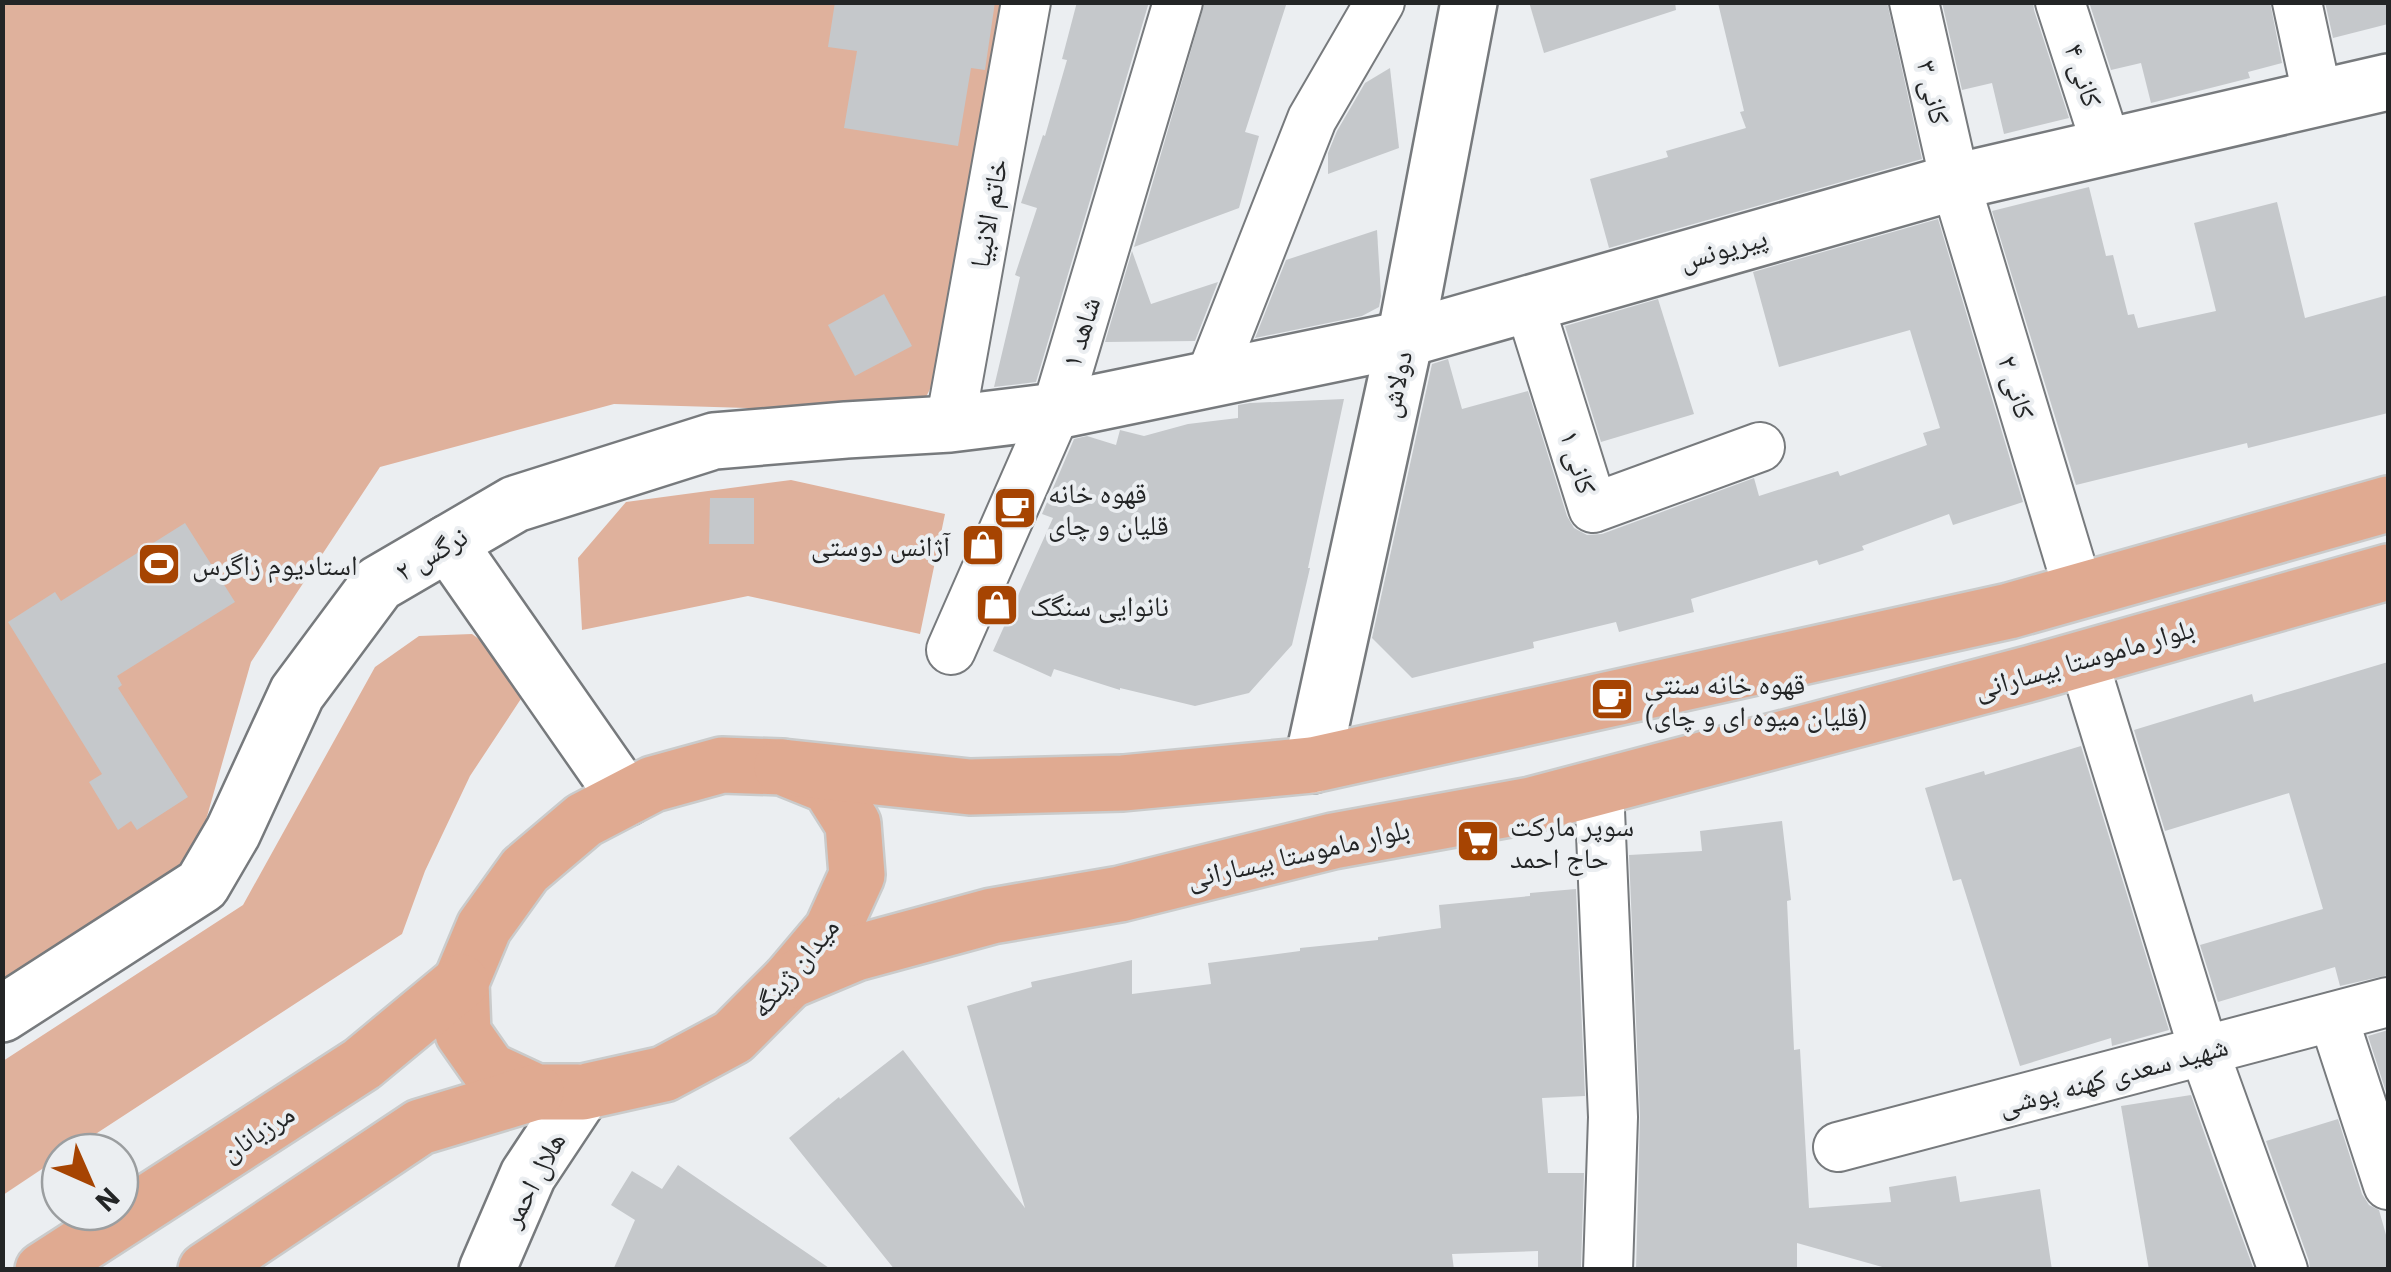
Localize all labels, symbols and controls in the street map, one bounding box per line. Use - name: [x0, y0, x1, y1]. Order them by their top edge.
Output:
- street label: کانی ۴: [2056, 38, 2112, 112]
- street label: کانی ۳: [1909, 56, 1959, 128]
- street label: خاتم الانبیا: [960, 156, 1017, 271]
- street label: پیریونس: [1675, 218, 1771, 278]
- street label: شاهد ۱: [1052, 292, 1108, 372]
- street label: دولاش: [1370, 347, 1420, 421]
- street label: کانی ۲: [1990, 351, 2044, 424]
- street label: کانی ۱: [1552, 426, 1606, 499]
- place label: قهوه خانه قلیان و چای: [1048, 474, 1169, 543]
- cafe icon: قهوه خانه قلیان و چای: [992, 485, 1038, 531]
- street label: نرگس ۲: [388, 517, 474, 589]
- shop icon: آژانس دوستی: [960, 522, 1006, 568]
- place label: آژانس دوستی: [811, 527, 951, 564]
- sports icon: استادیوم زاگرس: [136, 541, 182, 587]
- place label: استادیوم زاگرس: [192, 546, 358, 584]
- shop icon: نانوایی سنگک: [974, 582, 1020, 628]
- place label: نانوایی سنگک: [1030, 587, 1169, 624]
- street label: بلوار ماموستا بیسارانی: [1970, 609, 2198, 707]
- place label: قهوه خانه سنتی (قلیان میوه ای و چای): [1644, 665, 1868, 734]
- cafe icon: قهوه خانه سنتی (قلیان میوه ای و چای): [1589, 676, 1635, 722]
- place label: سوپر مارکت حاج احمد: [1510, 807, 1634, 876]
- street label: بلوار ماموستا بیسارانی: [1183, 809, 1413, 897]
- supermarket icon: سوپر مارکت حاج احمد: [1455, 818, 1501, 864]
- street label: میدان ژینگه: [741, 909, 847, 1025]
- street label: شهید سعدی کهنه پوشی: [1994, 1027, 2232, 1123]
- street label: مرزبانان: [213, 1094, 301, 1170]
- street label: هلال احمر: [492, 1125, 573, 1234]
- north arrow: [40, 1132, 140, 1232]
- text: N: [88, 1180, 128, 1220]

